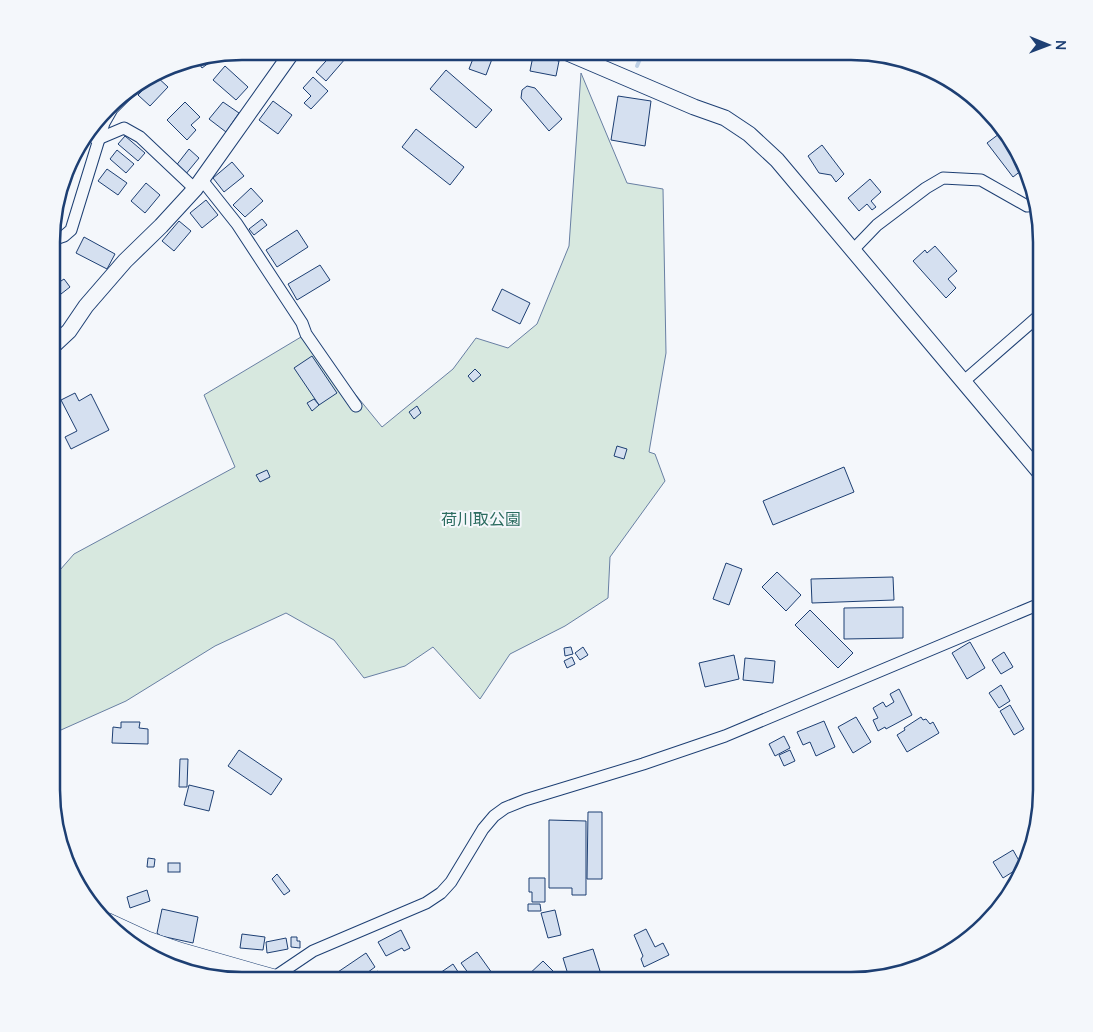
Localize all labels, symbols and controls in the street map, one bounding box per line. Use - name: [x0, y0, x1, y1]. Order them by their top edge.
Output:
- north arrow: [1023, 20, 1073, 70]
- text: N: [1052, 40, 1071, 50]
- park label: 荷川取公園: [441, 508, 521, 530]

